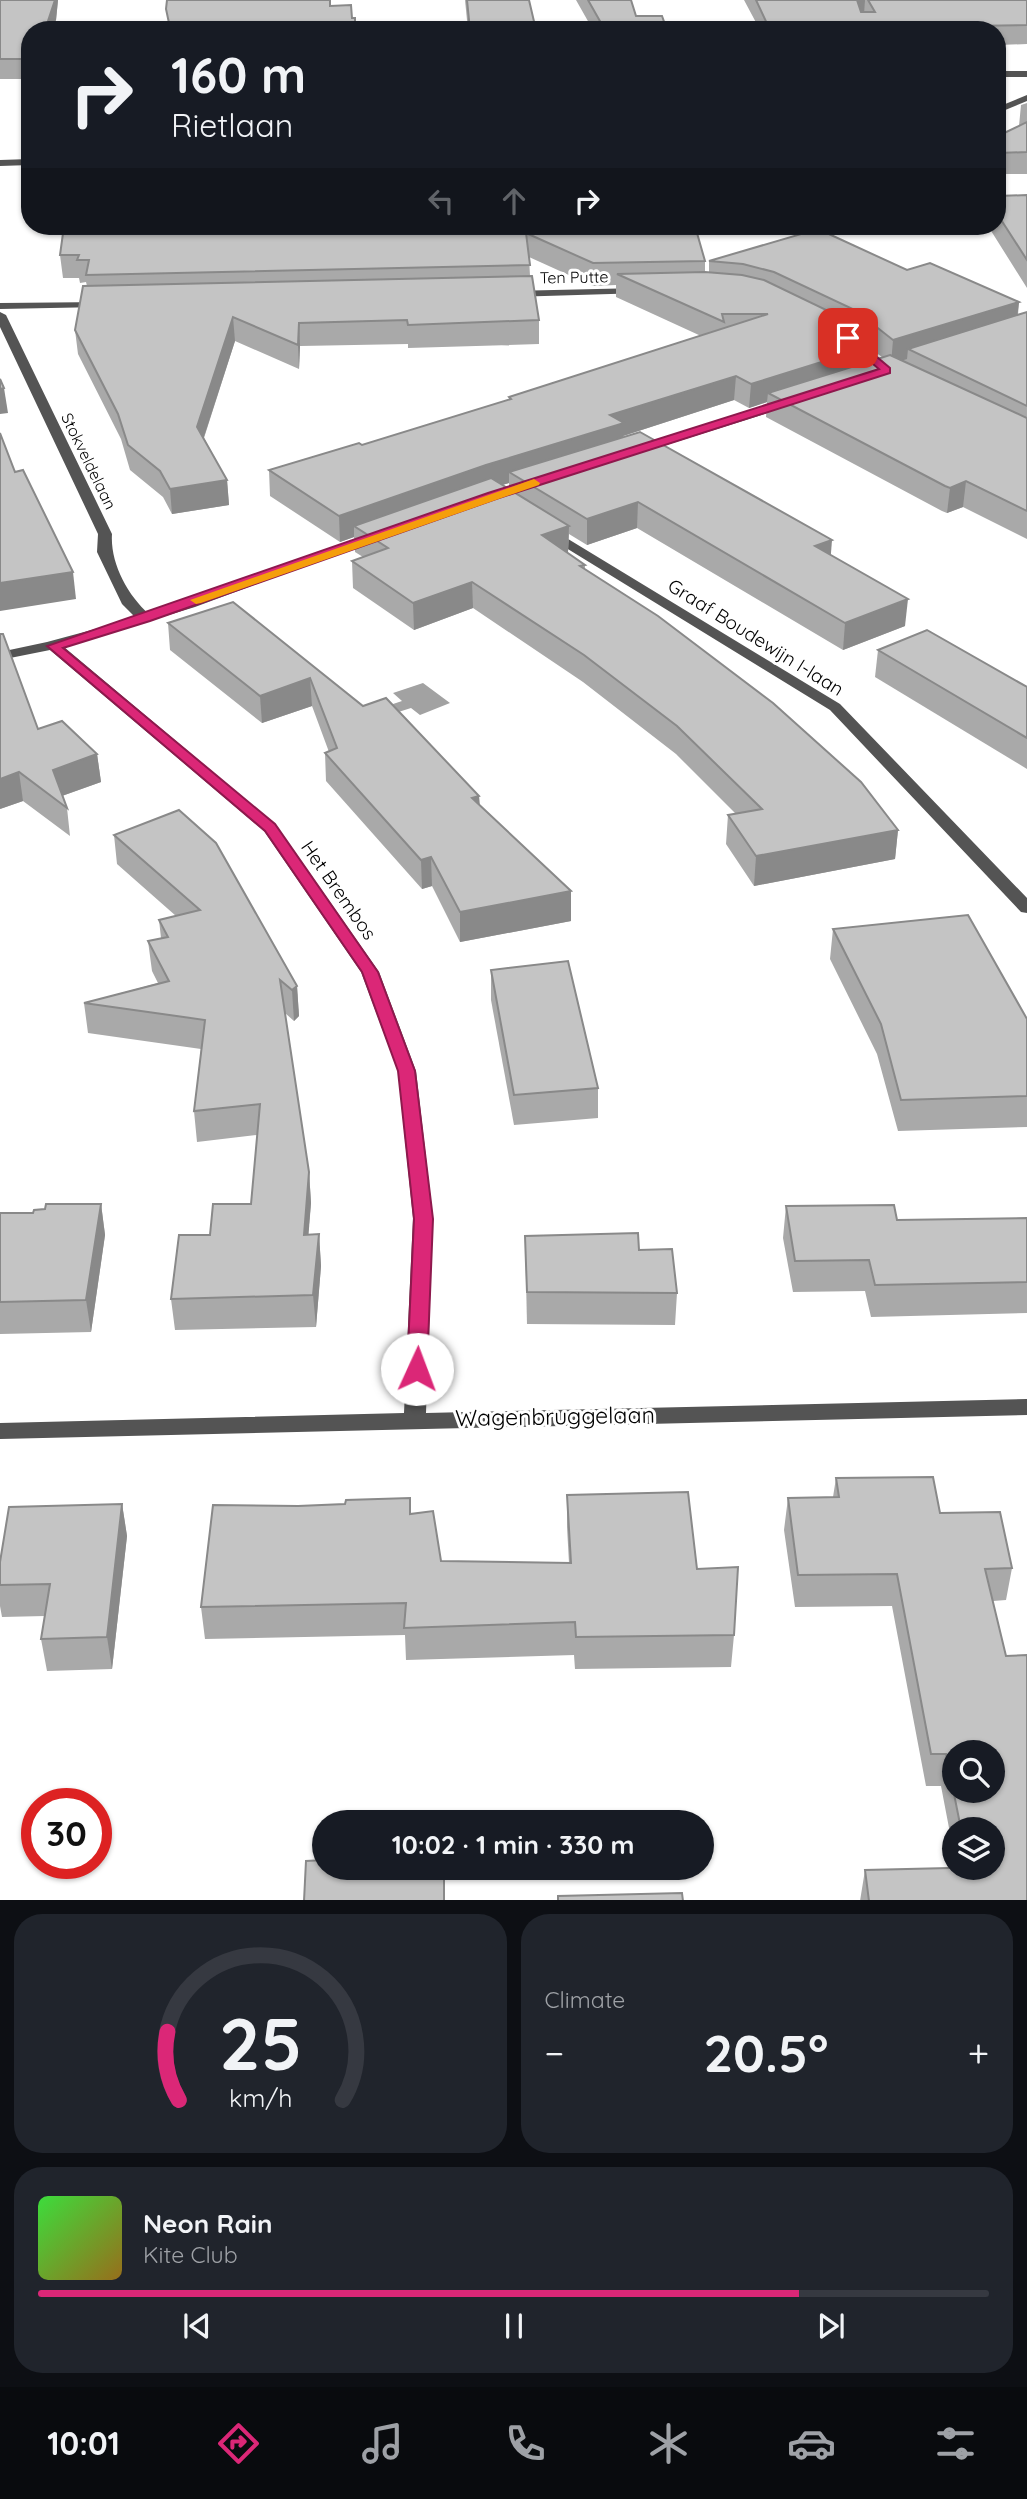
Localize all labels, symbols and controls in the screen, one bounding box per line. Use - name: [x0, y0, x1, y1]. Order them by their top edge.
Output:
- text: 160 m: [171, 44, 306, 105]
- icon: right: [56, 49, 147, 140]
- text: Rietlaan: [171, 105, 293, 145]
- icon: left: [422, 182, 460, 220]
- icon: ahead: [495, 182, 533, 220]
- icon: right: [568, 182, 606, 220]
- street label: Ten Putte: [539, 266, 609, 288]
- pin: [818, 308, 878, 368]
- icon: arrive: [829, 319, 867, 357]
- street label: Stokveldelaan: [57, 410, 121, 512]
- street label: Graaf Boudewijn I-laan: [664, 573, 848, 701]
- street label: Het Brembos: [296, 836, 382, 944]
- position arrow: [380, 1332, 454, 1406]
- street label: Wagenbruggelaan: [455, 1400, 655, 1432]
- map controls: [942, 1740, 1005, 1880]
- button: search: [942, 1740, 1005, 1803]
- speed limit sign: 30: [21, 1788, 112, 1879]
- button: layers: [942, 1817, 1005, 1880]
- text: 10:02 · 1 min · 330 m: [392, 1828, 634, 1861]
- text: Climate: [545, 1985, 625, 2014]
- text: 25: [219, 1997, 302, 2088]
- text: 20.5°: [703, 2020, 828, 2085]
- text: −: [545, 2029, 564, 2077]
- text: +: [968, 2029, 989, 2077]
- text: km/h: [229, 2081, 292, 2112]
- text: Neon Rain: [143, 2207, 272, 2240]
- text: Kite Club: [143, 2240, 238, 2269]
- icon: previous: [178, 2307, 216, 2345]
- icon: pause: [495, 2307, 533, 2345]
- icon: next: [812, 2307, 850, 2345]
- icon: directions: [214, 2419, 263, 2468]
- icon: music: [358, 2419, 407, 2468]
- icon: phone: [501, 2419, 550, 2468]
- icon: climate: [644, 2419, 693, 2468]
- icon: car: [787, 2419, 836, 2468]
- icon: filters: [931, 2419, 980, 2468]
- text: 10:01: [47, 2423, 120, 2463]

